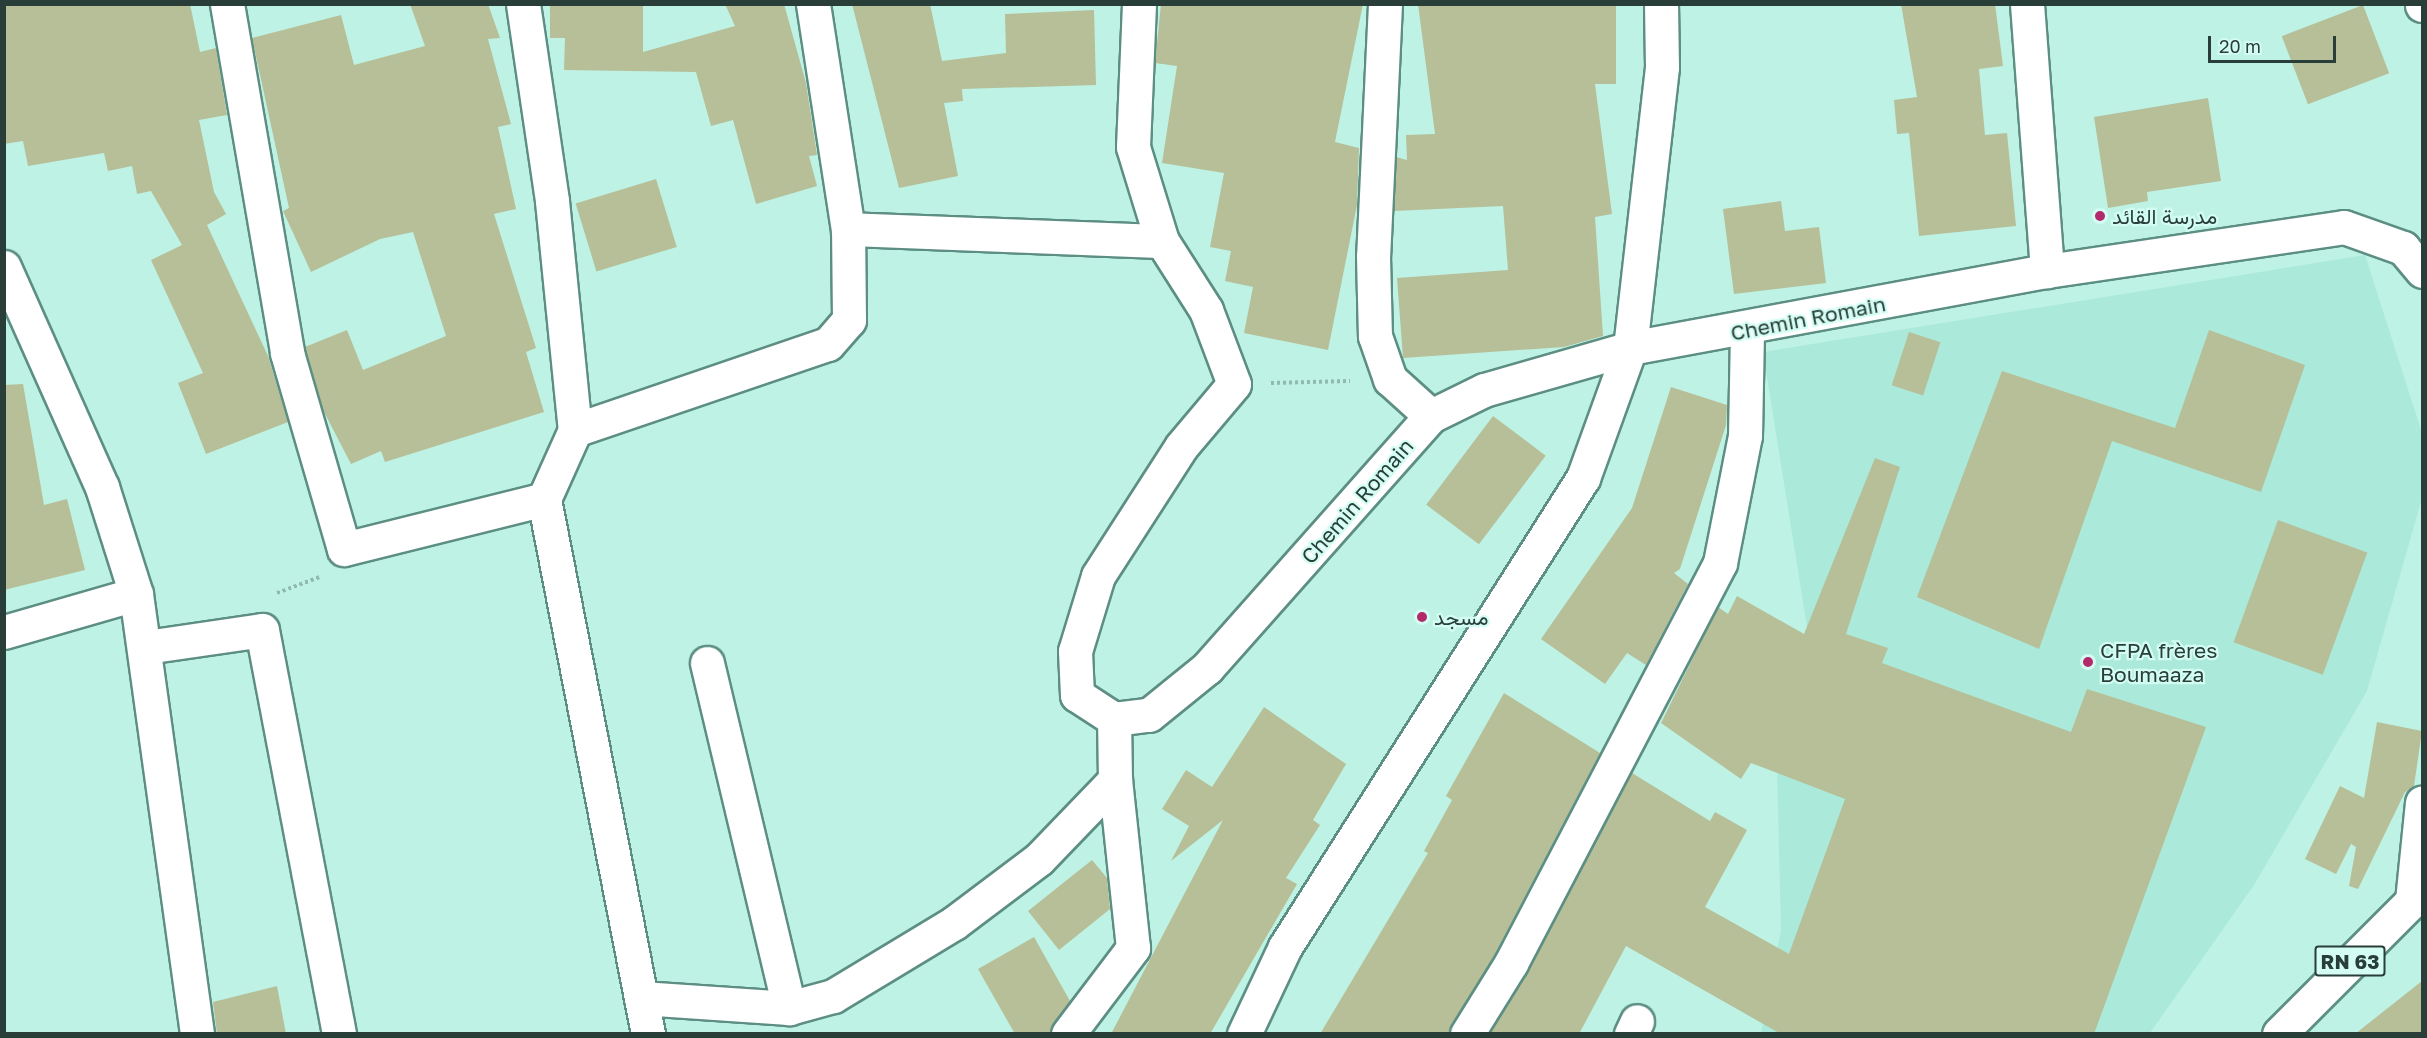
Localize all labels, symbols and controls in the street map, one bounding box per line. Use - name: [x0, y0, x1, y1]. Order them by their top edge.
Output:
- scale bar: [2211, 24, 2338, 62]
- text: 20 m: [2219, 35, 2261, 57]
- place label: مدرسة القائد: [2112, 203, 2217, 229]
- marker: مدرسة القائد: [2093, 209, 2107, 223]
- street label: Chemin Romain: [1728, 291, 1888, 345]
- street label: Chemin Romain: [1296, 433, 1418, 569]
- place label: مسجد: [1434, 604, 1488, 630]
- marker: مسجد: [1415, 610, 1429, 624]
- place label: CFPA frères Boumaaza: [2100, 637, 2217, 687]
- marker: CFPA frères Boumaaza: [2081, 655, 2095, 669]
- road number: RN 63: [2314, 944, 2386, 978]

